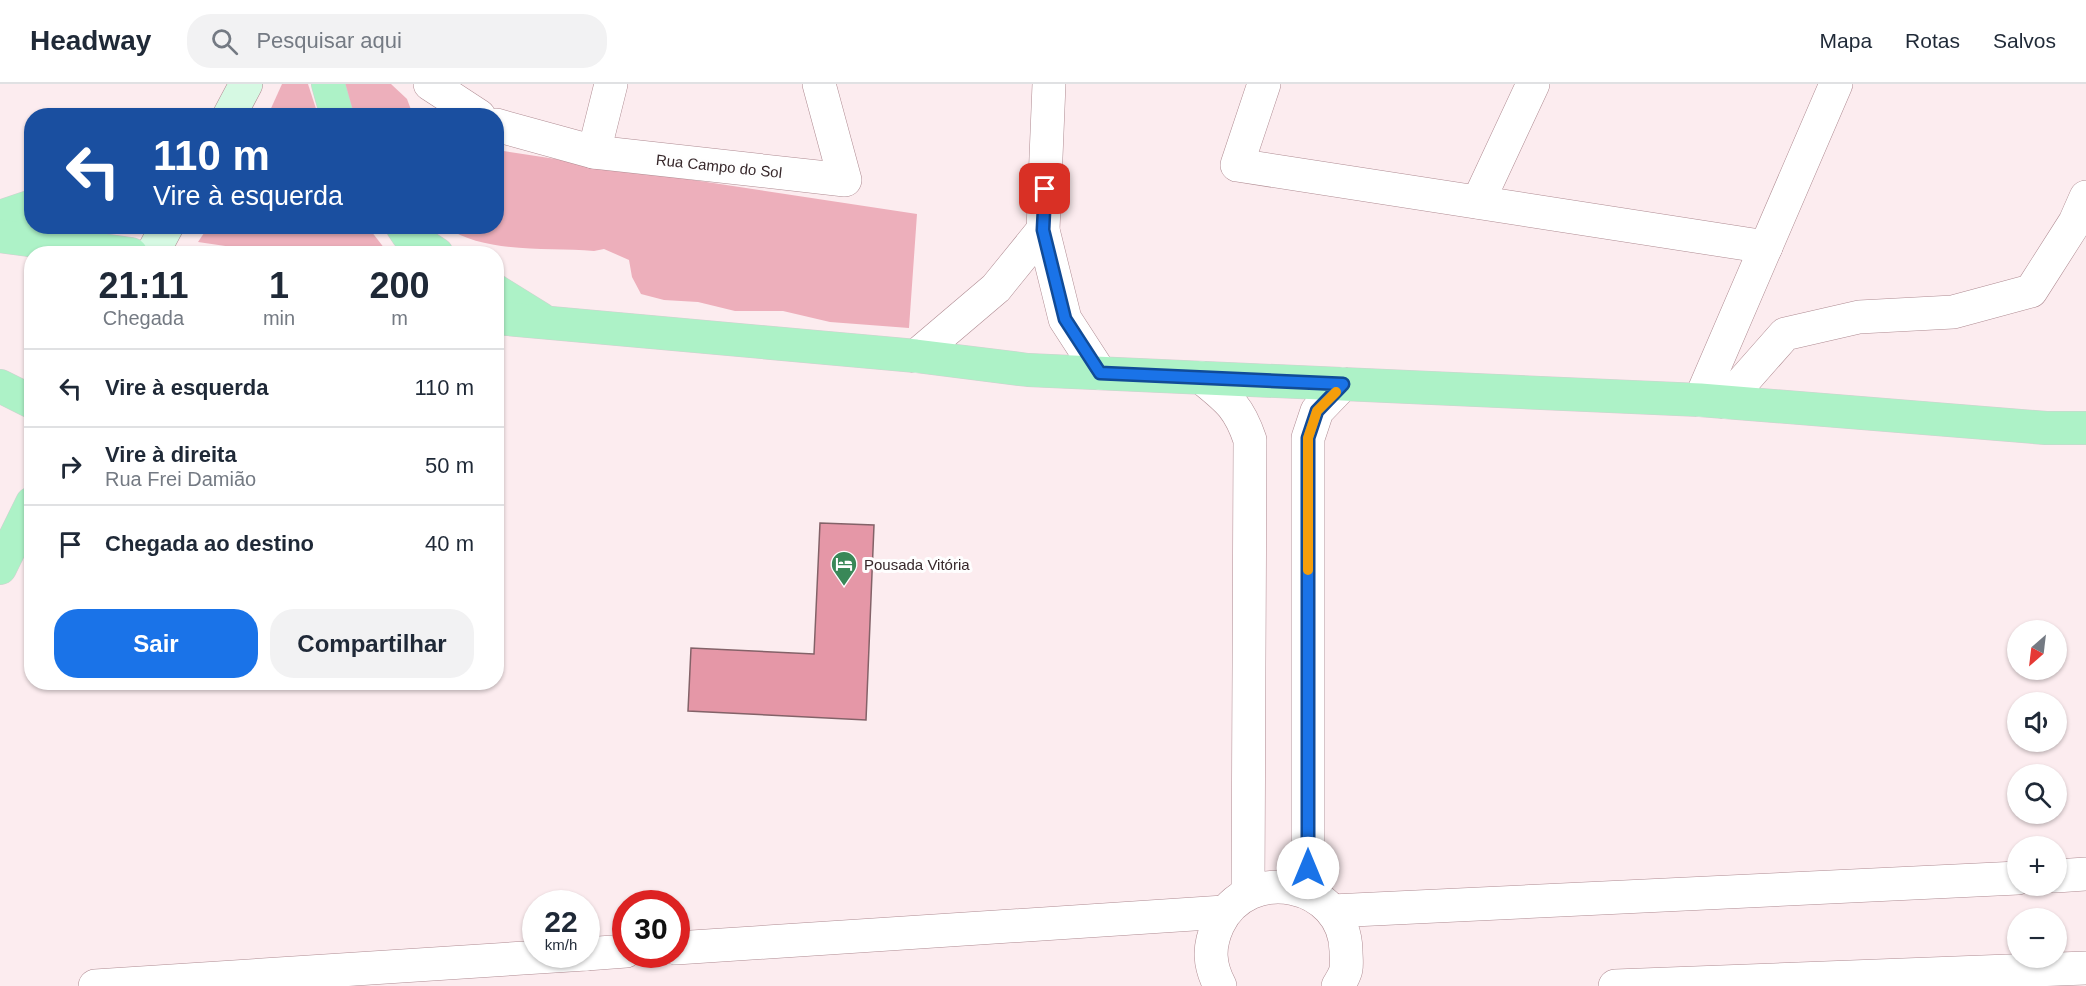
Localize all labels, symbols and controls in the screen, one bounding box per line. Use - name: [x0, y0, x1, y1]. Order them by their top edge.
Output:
- search box: [187, 14, 607, 68]
- text: Headway: [30, 25, 151, 56]
- icon: search: [208, 25, 241, 58]
- text: Pesquisar aqui: [256, 28, 402, 53]
- text: Mapa: [1820, 29, 1872, 52]
- text: Rotas: [1905, 29, 1960, 52]
- text: Salvos: [1993, 29, 2056, 52]
- icon: left: [54, 132, 132, 210]
- text: 110 m: [153, 132, 270, 179]
- street label: Rua Campo do Sol: [655, 151, 783, 181]
- pin: [1019, 163, 1070, 214]
- icon: arrive: [1028, 172, 1061, 205]
- text: Vire à esquerda: [153, 181, 343, 211]
- text: 21:11: [98, 265, 188, 306]
- text: 1: [269, 265, 289, 306]
- text: 200: [370, 265, 430, 306]
- text: Chegada: [103, 307, 184, 329]
- text: min: [263, 307, 295, 329]
- text: m: [391, 307, 408, 329]
- icon: left: [54, 372, 87, 405]
- text: Vire à esquerda: [105, 375, 268, 400]
- text: 110 m: [414, 375, 474, 400]
- text: Vire à direita: [105, 442, 237, 467]
- icon: right: [54, 450, 87, 483]
- text: 50 m: [425, 453, 474, 478]
- text: Rua Frei Damião: [105, 468, 256, 490]
- icon: arrive: [54, 528, 87, 561]
- text: Chegada ao destino: [105, 531, 314, 556]
- text: 40 m: [425, 531, 474, 556]
- hotel icon: Pousada Vitória: [829, 549, 859, 587]
- place label: Pousada Vitória: [864, 556, 970, 573]
- button: Sair: [54, 609, 258, 678]
- button: Compartilhar: [270, 609, 474, 678]
- north arrow: [2007, 620, 2067, 680]
- map controls: [2007, 620, 2067, 968]
- button: sound: [2007, 692, 2067, 752]
- button: search: [2007, 764, 2067, 824]
- position arrow: [1276, 836, 1340, 900]
- button: +: [2007, 836, 2067, 896]
- speed limit sign: 30: [612, 890, 690, 968]
- text: 22: [544, 905, 578, 938]
- button: −: [2007, 908, 2067, 968]
- text: km/h: [545, 936, 577, 953]

